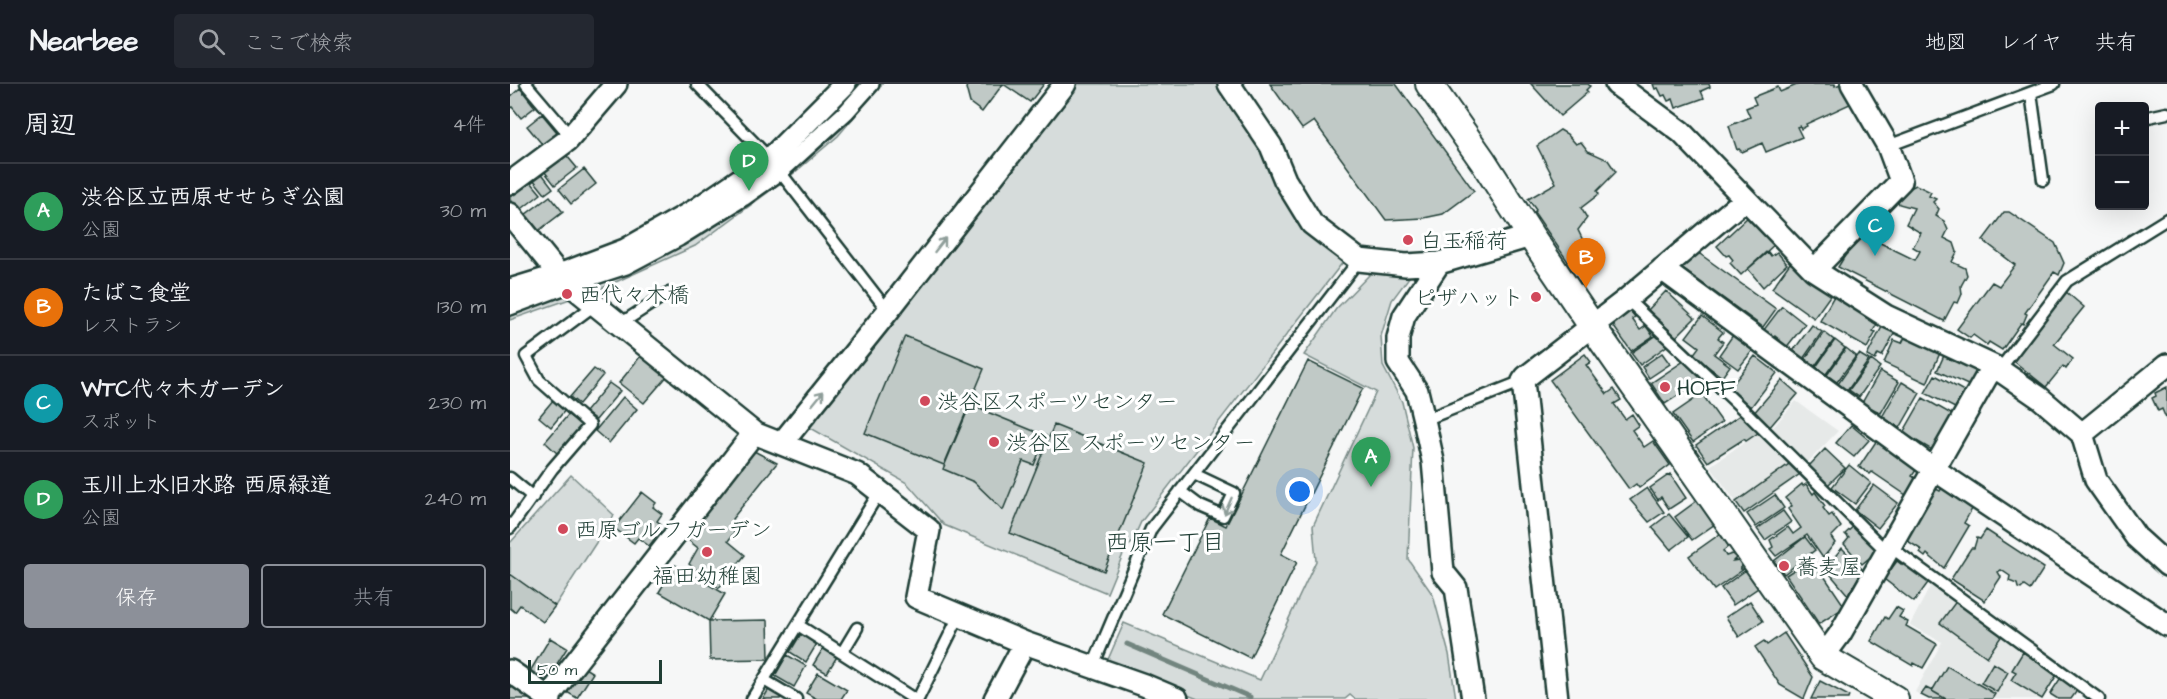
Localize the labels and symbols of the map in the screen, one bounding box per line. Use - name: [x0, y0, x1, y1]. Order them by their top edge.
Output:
- pin: D: [730, 141, 768, 191]
- pin: C: [1856, 206, 1894, 256]
- place label: 白玉稲荷: [1420, 226, 1508, 257]
- marker: 白玉稲荷: [1401, 233, 1415, 247]
- one-way arrow: [933, 237, 946, 253]
- pin: B: [1566, 238, 1606, 288]
- place label: 西代々木橋: [579, 280, 689, 311]
- place label: ピザハット: [1414, 283, 1524, 314]
- marker: 西代々木橋: [560, 287, 574, 301]
- marker: ピザハット: [1529, 290, 1543, 304]
- place label: HOFF: [1677, 373, 1736, 404]
- marker: HOFF: [1658, 380, 1672, 394]
- place label: 渋谷区スポーツセンター: [937, 387, 1178, 418]
- one-way arrow: [812, 390, 825, 406]
- marker: 渋谷区スポーツセンター: [918, 394, 932, 408]
- place label: 渋谷区 スポーツセンター: [1006, 428, 1256, 459]
- marker: 渋谷区 スポーツセンター: [987, 435, 1001, 449]
- pin: A: [1352, 438, 1390, 487]
- your location: [1285, 477, 1314, 506]
- one-way arrow: [1222, 496, 1233, 514]
- place label: 西原ゴルフガーデン: [575, 515, 772, 546]
- marker: 西原ゴルフガーデン: [556, 522, 570, 536]
- district label: 西原一丁目: [1105, 526, 1225, 560]
- marker: 福田幼稚園: [700, 545, 714, 559]
- place label: 蕎麦屋: [1796, 552, 1862, 583]
- marker: 蕎麦屋: [1777, 559, 1791, 573]
- place label: 福田幼稚園: [652, 561, 762, 592]
- scale bar: [528, 657, 662, 684]

